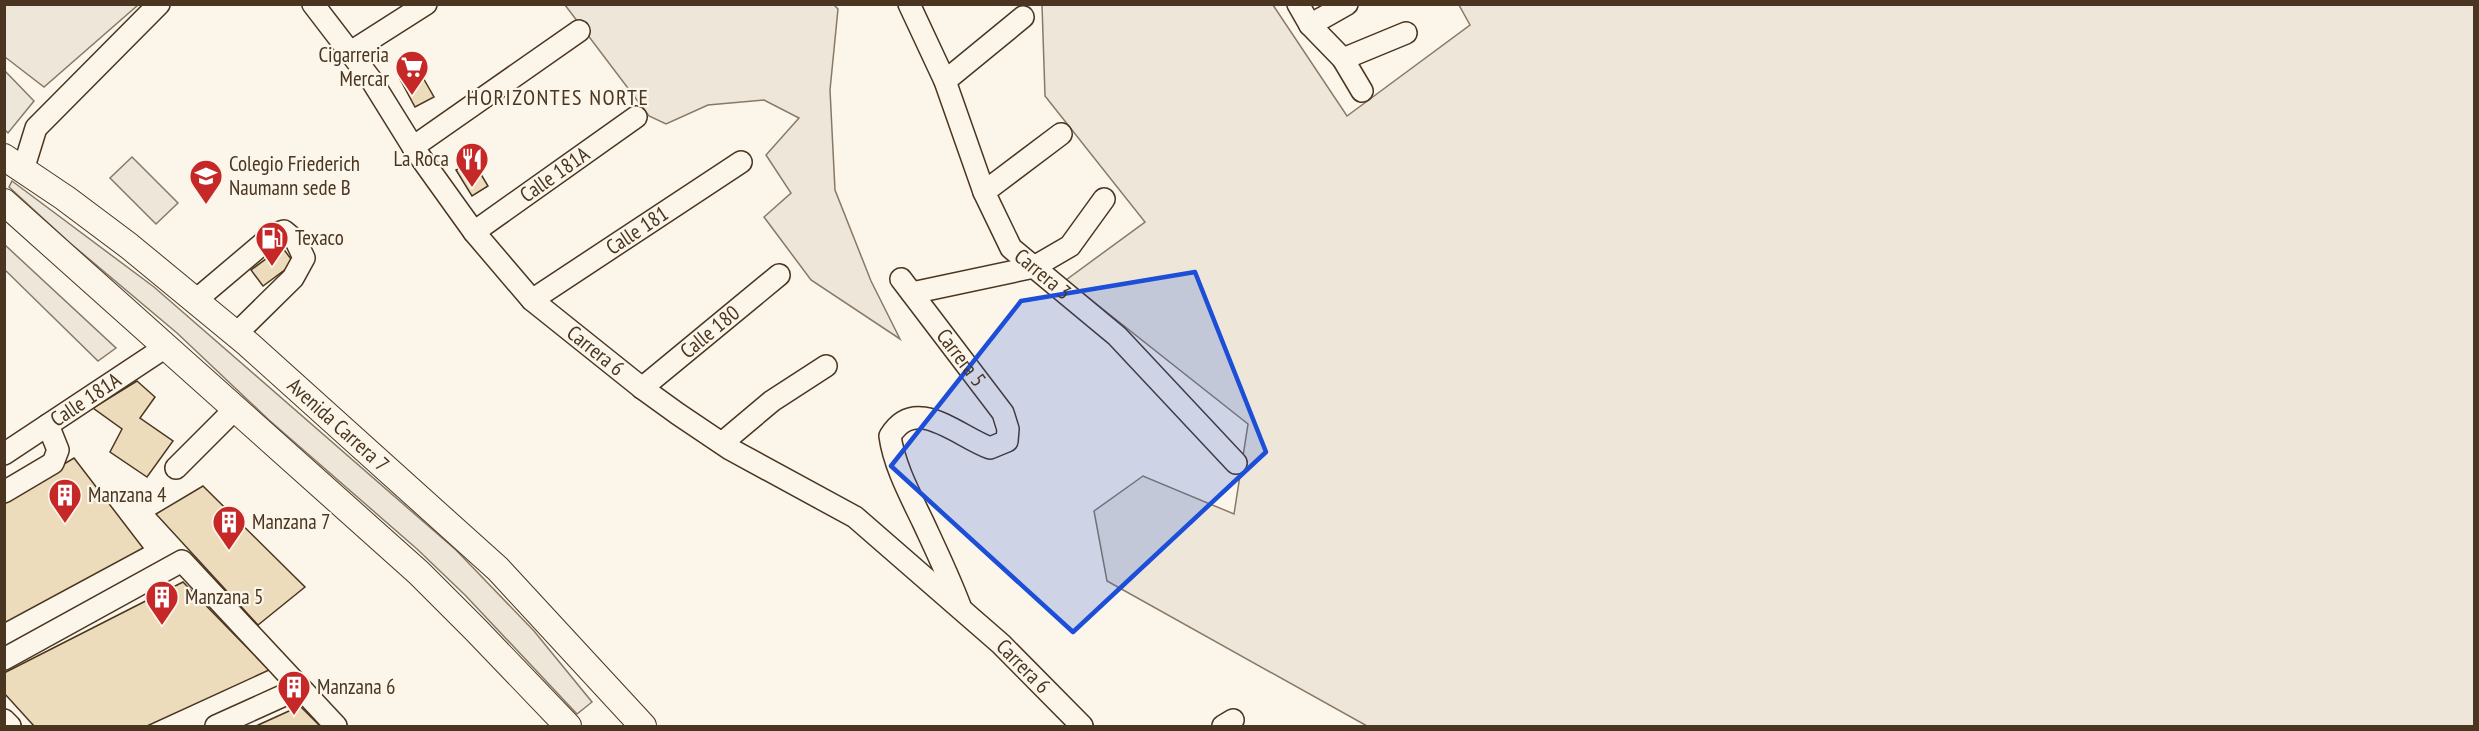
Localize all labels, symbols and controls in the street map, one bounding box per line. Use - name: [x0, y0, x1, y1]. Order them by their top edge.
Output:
- place label: Cigarreria Mercar: [318, 41, 389, 92]
- supermarket icon: Cigarreria Mercar: [394, 49, 430, 96]
- district label: HORIZONTES NORTE: [467, 83, 649, 111]
- street label: Calle 181A: [514, 140, 595, 208]
- restaurant icon: La Roca: [454, 141, 490, 188]
- place label: La Roca: [394, 145, 449, 172]
- place label: Colegio Friederich Naumann sede B: [229, 150, 360, 201]
- school or university icon: Colegio Friederich Naumann sede B: [188, 158, 224, 205]
- street label: Calle 181: [601, 200, 673, 260]
- fuel station icon: Texaco: [254, 220, 290, 267]
- place label: Texaco: [295, 224, 344, 251]
- street label: Carrera 3: [1009, 242, 1077, 305]
- street label: Calle 180: [674, 299, 745, 364]
- street label: Carrera 6: [562, 319, 630, 382]
- street label: Carrera 5: [931, 323, 992, 392]
- street label: Calle 181A: [45, 366, 126, 433]
- street label: Avenida Carrera 7: [282, 372, 395, 478]
- building icon: Manzana 4: [47, 477, 83, 524]
- place label: Manzana 4: [88, 481, 167, 508]
- building icon: Manzana 7: [211, 504, 247, 551]
- place label: Manzana 7: [252, 508, 330, 535]
- building icon: Manzana 5: [144, 579, 180, 626]
- place label: Manzana 5: [185, 583, 263, 610]
- street label: Carrera 6: [991, 633, 1056, 699]
- building icon: Manzana 6: [276, 669, 312, 716]
- place label: Manzana 6: [317, 673, 395, 700]

